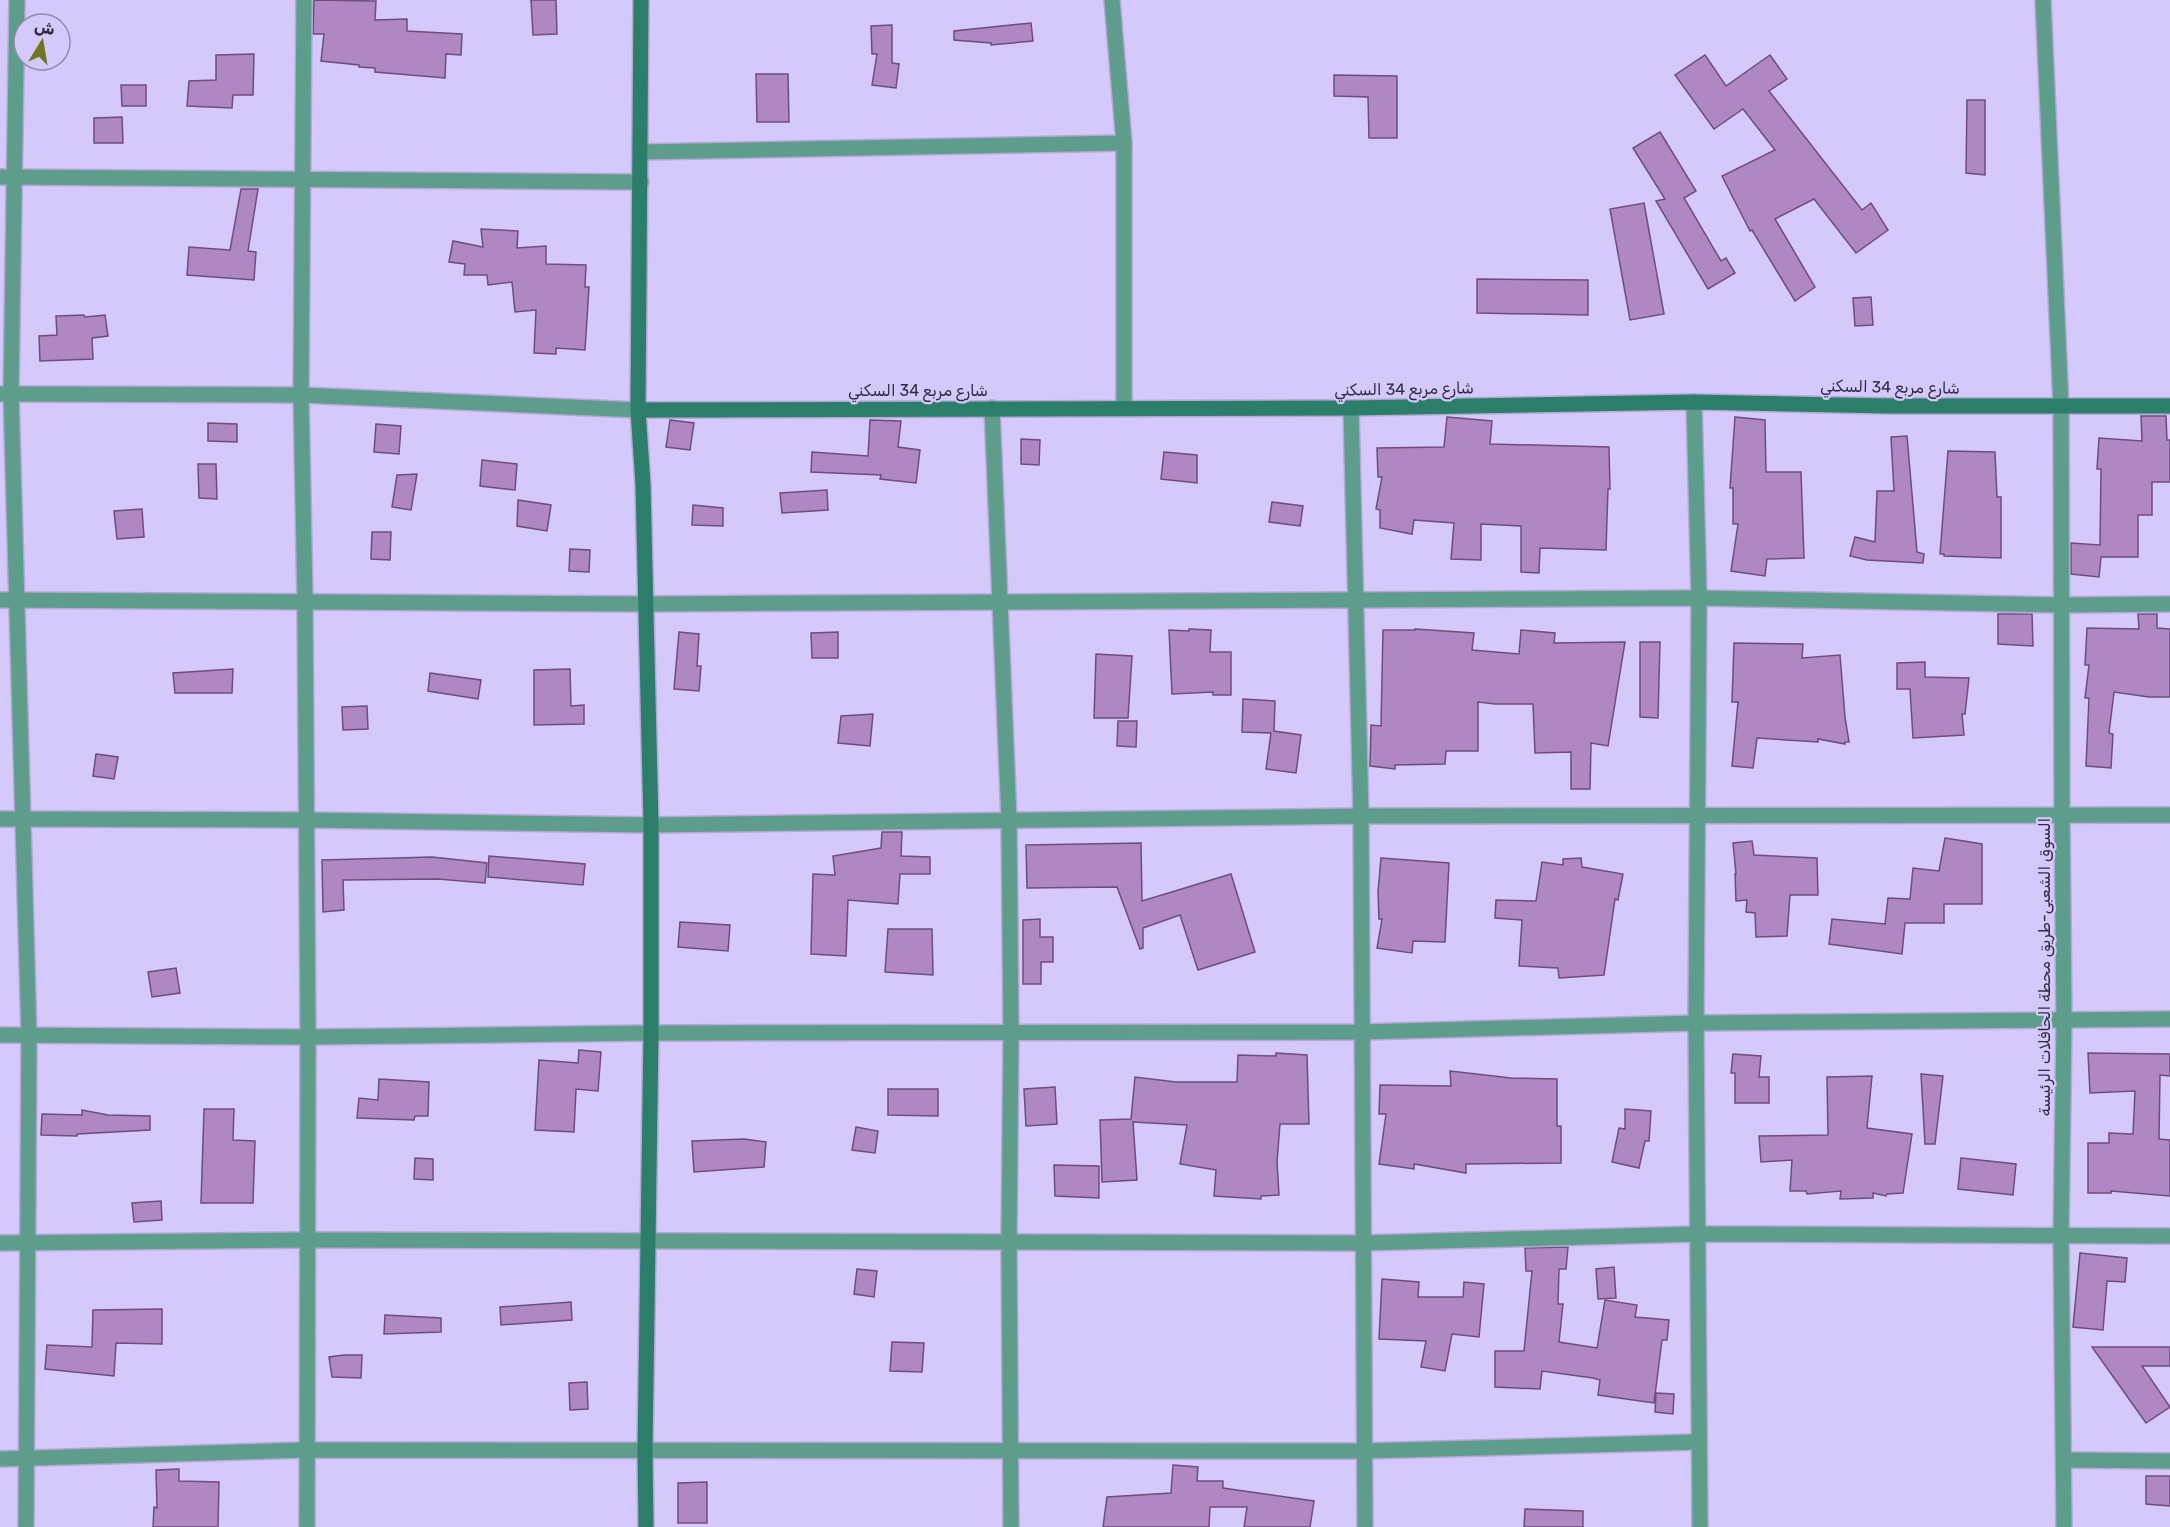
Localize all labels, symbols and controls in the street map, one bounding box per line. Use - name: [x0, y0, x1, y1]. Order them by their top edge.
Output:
- north arrow: [12, 12, 72, 72]
- text: ش: [33, 17, 57, 39]
- street label: شارع مربع 34 السكني: [1820, 376, 1960, 401]
- street label: شارع مربع 34 السكني: [1334, 378, 1474, 403]
- street label: شارع مربع 34 السكني: [848, 381, 988, 403]
- street label: السوق الشعبى-طريق محطة الحافلات الرئيسة: [2035, 818, 2055, 1116]

